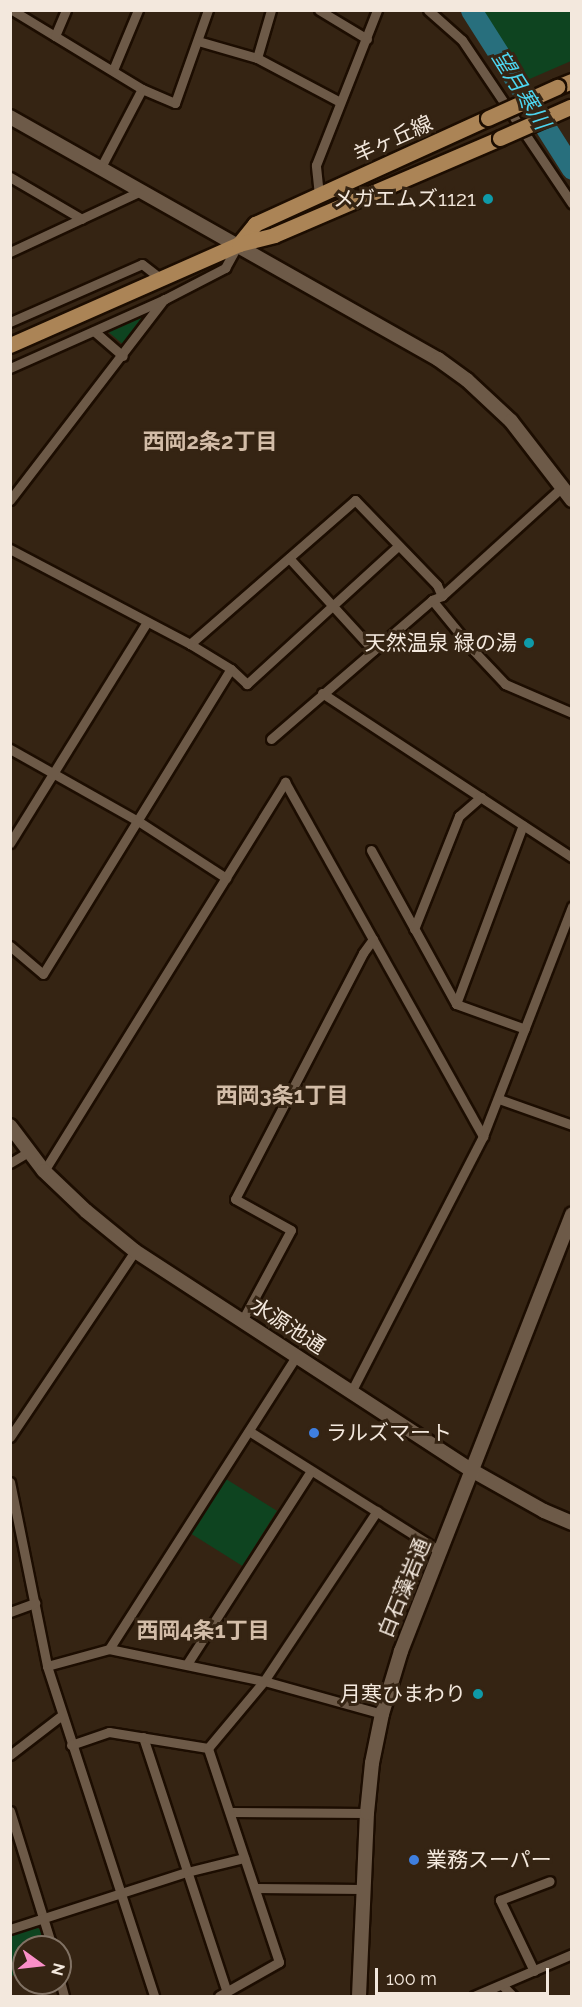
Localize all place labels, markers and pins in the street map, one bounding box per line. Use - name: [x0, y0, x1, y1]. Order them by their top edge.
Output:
- place label: メガエムズ1121: [333, 186, 476, 212]
- marker: メガエムズ1121: [481, 192, 495, 206]
- place label: 天然温泉 緑の湯: [365, 630, 517, 656]
- marker: 天然温泉 緑の湯: [522, 636, 536, 650]
- place label: ラルズマート: [326, 1420, 452, 1446]
- marker: ラルズマート: [307, 1426, 321, 1440]
- place label: 月寒ひまわり: [340, 1681, 466, 1707]
- marker: 月寒ひまわり: [471, 1687, 485, 1701]
- place label: 業務スーパー: [426, 1847, 552, 1873]
- marker: 業務スーパー: [407, 1853, 421, 1867]

